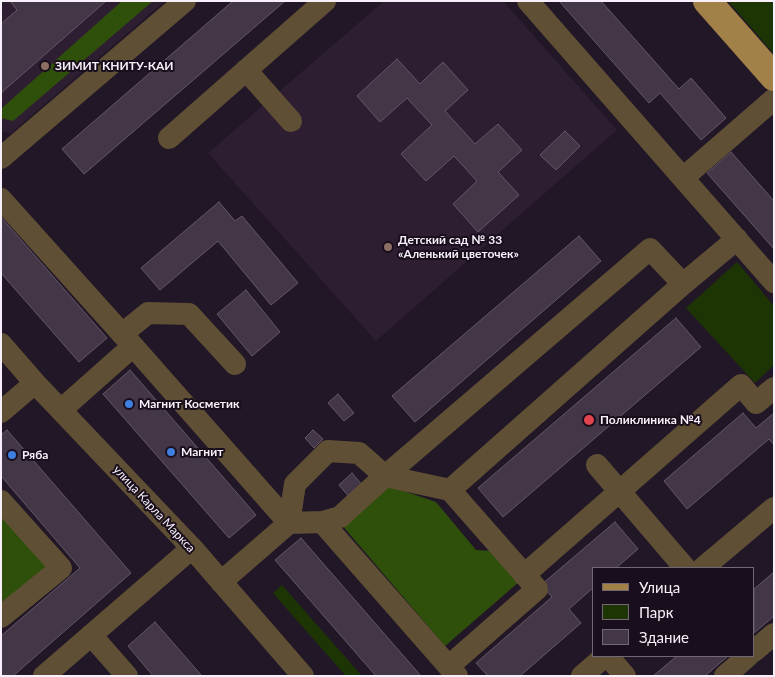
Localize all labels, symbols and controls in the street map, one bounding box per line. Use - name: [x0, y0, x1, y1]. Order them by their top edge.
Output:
- place label: ЗИМИТ КНИТУ-КАИ: [55, 59, 174, 73]
- marker: ЗИМИТ КНИТУ-КАИ: [39, 60, 51, 72]
- place label: Детский сад № 33 «Аленький цветочек»: [398, 233, 519, 261]
- marker: Детский сад № 33 «Аленький цветочек»: [382, 241, 394, 253]
- place label: Магнит Косметик: [139, 397, 239, 411]
- marker: Магнит Косметик: [123, 398, 135, 410]
- marker: Поликлиника №4: [582, 413, 596, 427]
- place label: Поликлиника №4: [600, 413, 701, 427]
- place label: Магнит: [181, 445, 223, 459]
- marker: Магнит: [165, 446, 177, 458]
- place label: Ряба: [22, 448, 48, 462]
- marker: Ряба: [6, 449, 18, 461]
- street label: улица Карла Маркса: [110, 463, 198, 555]
- legend: [592, 567, 755, 657]
- text: Улица: [639, 578, 680, 596]
- text: Парк: [639, 603, 673, 621]
- text: Здание: [639, 628, 689, 646]

